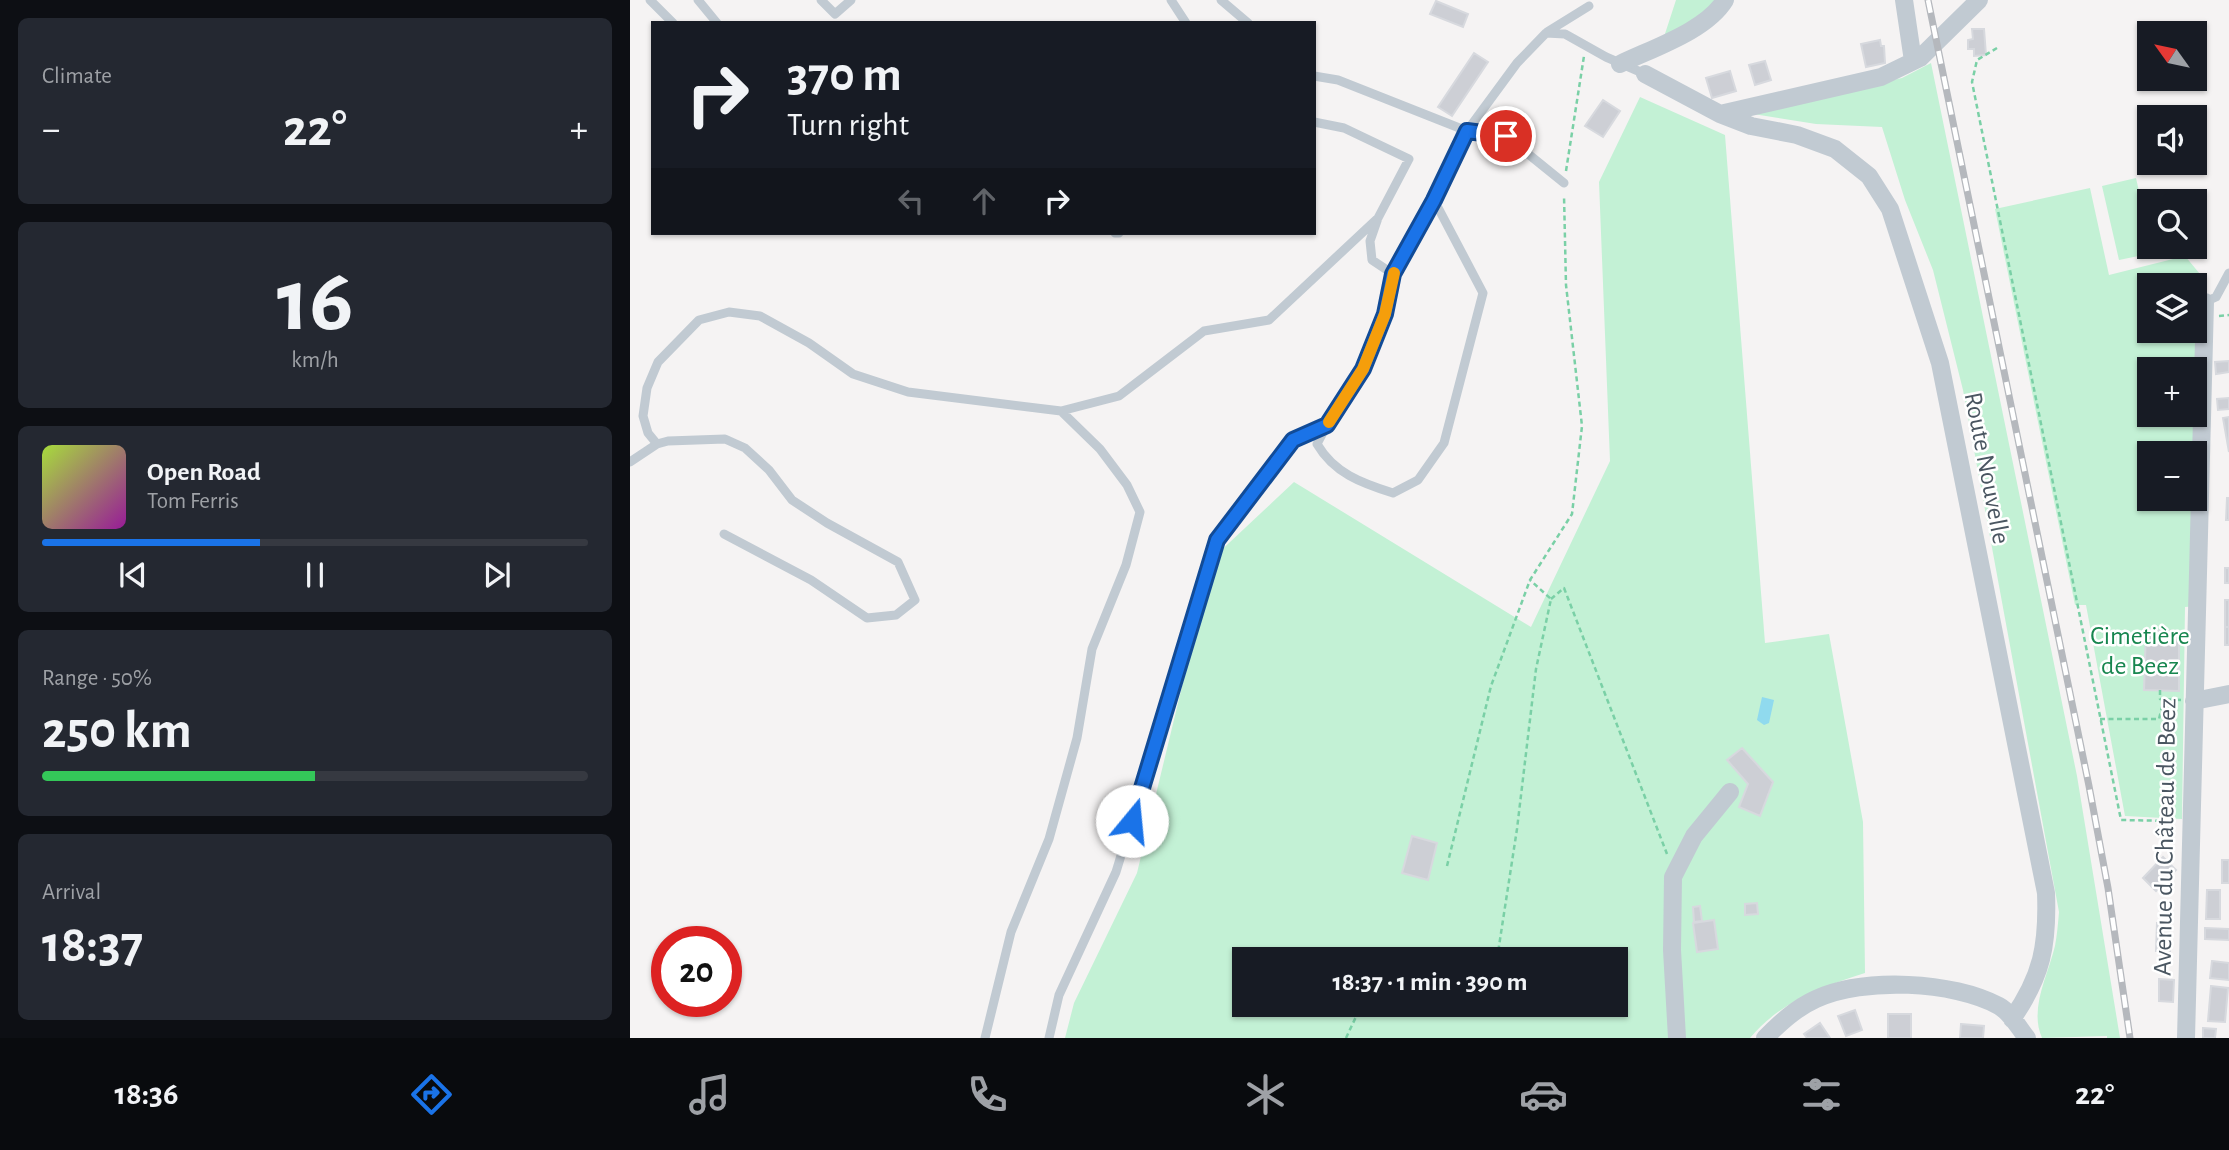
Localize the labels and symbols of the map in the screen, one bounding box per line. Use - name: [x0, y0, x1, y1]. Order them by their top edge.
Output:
- north arrow: [2137, 21, 2207, 91]
- pin: [1476, 106, 1536, 166]
- street label: Route Nouvelle: [1960, 390, 2014, 546]
- park label: Cimetière de Beez: [2090, 623, 2190, 679]
- street label: Avenue du Château de Beez: [2150, 698, 2180, 976]
- position arrow: [1095, 784, 1169, 858]
- speed limit sign: 20: [651, 926, 742, 1017]

